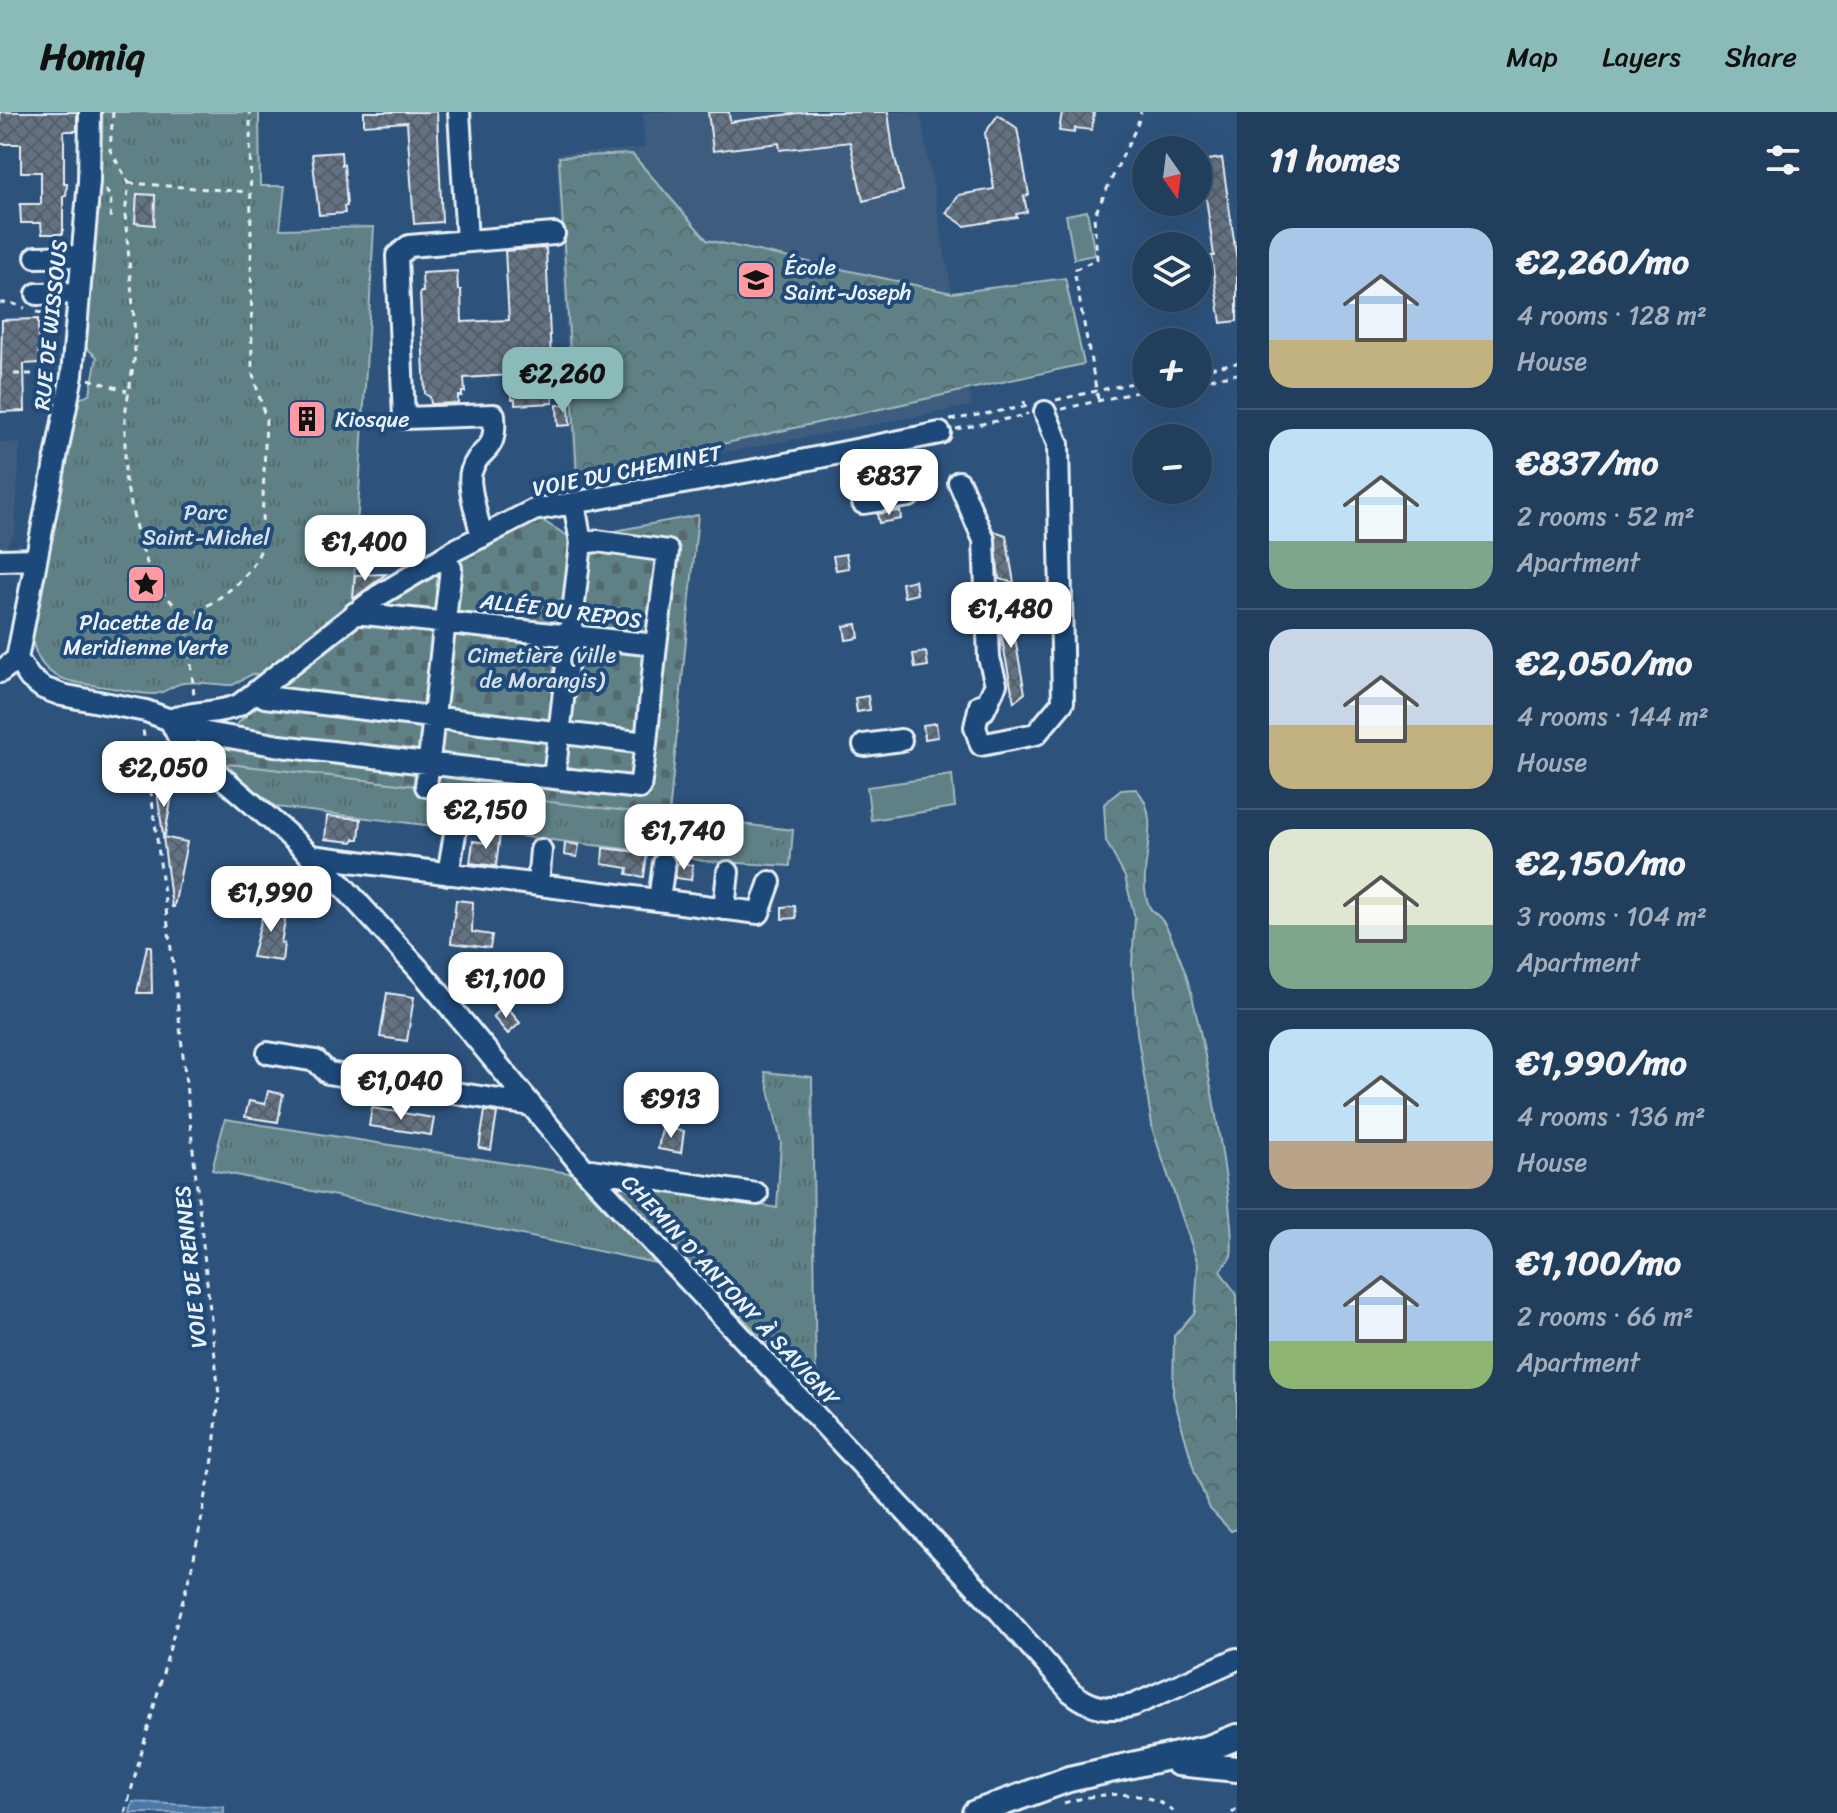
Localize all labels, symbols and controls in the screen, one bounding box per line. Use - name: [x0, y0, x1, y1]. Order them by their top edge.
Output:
- text: Homiq: [40, 23, 144, 90]
- text: Map: [1506, 32, 1558, 81]
- text: Layers: [1602, 32, 1681, 81]
- text: Share: [1725, 32, 1797, 81]
- text: 11 homes: [1269, 130, 1400, 190]
- north arrow: [1132, 136, 1212, 216]
- map controls: [1132, 136, 1212, 504]
- icon: filters: [1761, 138, 1805, 182]
- button: layers: [1132, 232, 1212, 312]
- text: €2,260/mo: [1517, 232, 1689, 292]
- street label: RUE DE WISSOUS: [22, 238, 79, 412]
- place label: École Saint-Joseph: [784, 248, 911, 312]
- school or university icon: École Saint-Joseph: [735, 259, 777, 301]
- icon: home: [1333, 260, 1429, 356]
- text: 4 rooms · 128 m²: [1517, 292, 1707, 338]
- button: +: [1132, 328, 1212, 408]
- text: House: [1517, 338, 1587, 384]
- pin: €2,260: [498, 347, 628, 415]
- text: €2,260: [520, 350, 606, 396]
- building icon: Kiosque: [286, 398, 328, 440]
- place label: Kiosque: [335, 400, 410, 439]
- button: −: [1132, 424, 1212, 504]
- street label: VOIE DU CHEMINET: [529, 433, 727, 508]
- text: €837/mo: [1517, 433, 1658, 493]
- pin: €837: [842, 449, 936, 517]
- text: €837: [858, 452, 920, 498]
- icon: home: [1333, 461, 1429, 557]
- park label: Parc Saint-Michel: [142, 493, 271, 557]
- text: 2 rooms · 52 m²: [1517, 493, 1695, 539]
- pin: €1,400: [300, 515, 430, 583]
- text: €1,400: [323, 518, 407, 564]
- text: Apartment: [1517, 539, 1640, 585]
- place icon: Placette de la Meridienne Verte: [125, 563, 167, 605]
- street label: ALLÉE DU REPOS: [477, 581, 644, 640]
- pin: €1,480: [946, 582, 1076, 650]
- text: €1,480: [969, 585, 1053, 631]
- place label: Placette de la Meridienne Verte: [63, 603, 229, 667]
- text: €2,050/mo: [1517, 633, 1692, 693]
- park label: Cimetière (ville de Morangis): [468, 636, 617, 700]
- icon: home: [1333, 661, 1429, 757]
- text: 4 rooms · 144 m²: [1517, 693, 1709, 739]
- text: House: [1517, 739, 1587, 785]
- pin: €2,050: [99, 741, 229, 809]
- text: €2,050: [120, 744, 208, 790]
- pin: €2,150: [421, 783, 551, 851]
- text: €2,150: [445, 786, 527, 832]
- pin: €1,740: [619, 804, 749, 872]
- text: €1,740: [643, 807, 725, 853]
- text: €2,150/mo: [1517, 833, 1685, 893]
- icon: home: [1333, 861, 1429, 957]
- pin: €1,990: [206, 866, 336, 934]
- text: €1,990: [229, 869, 313, 915]
- text: 3 rooms · 104 m²: [1517, 893, 1707, 939]
- text: Apartment: [1517, 939, 1640, 985]
- pin: €1,100: [441, 952, 571, 1020]
- text: €1,100: [466, 955, 546, 1001]
- text: €1,990/mo: [1517, 1033, 1687, 1093]
- pin: €1,040: [336, 1054, 466, 1122]
- text: €1,040: [359, 1057, 443, 1103]
- icon: home: [1333, 1061, 1429, 1157]
- pin: €913: [624, 1072, 718, 1140]
- text: €913: [642, 1075, 700, 1121]
- text: 4 rooms · 136 m²: [1517, 1093, 1705, 1139]
- text: House: [1517, 1139, 1587, 1185]
- street label: CHEMIN D'ANTONY À SAVIGNY: [612, 1165, 850, 1417]
- street label: VOIE DE RENNES: [163, 1184, 218, 1350]
- text: €1,100/mo: [1517, 1233, 1681, 1293]
- icon: home: [1333, 1261, 1429, 1357]
- text: 2 rooms · 66 m²: [1517, 1293, 1693, 1339]
- text: Apartment: [1517, 1339, 1640, 1385]

